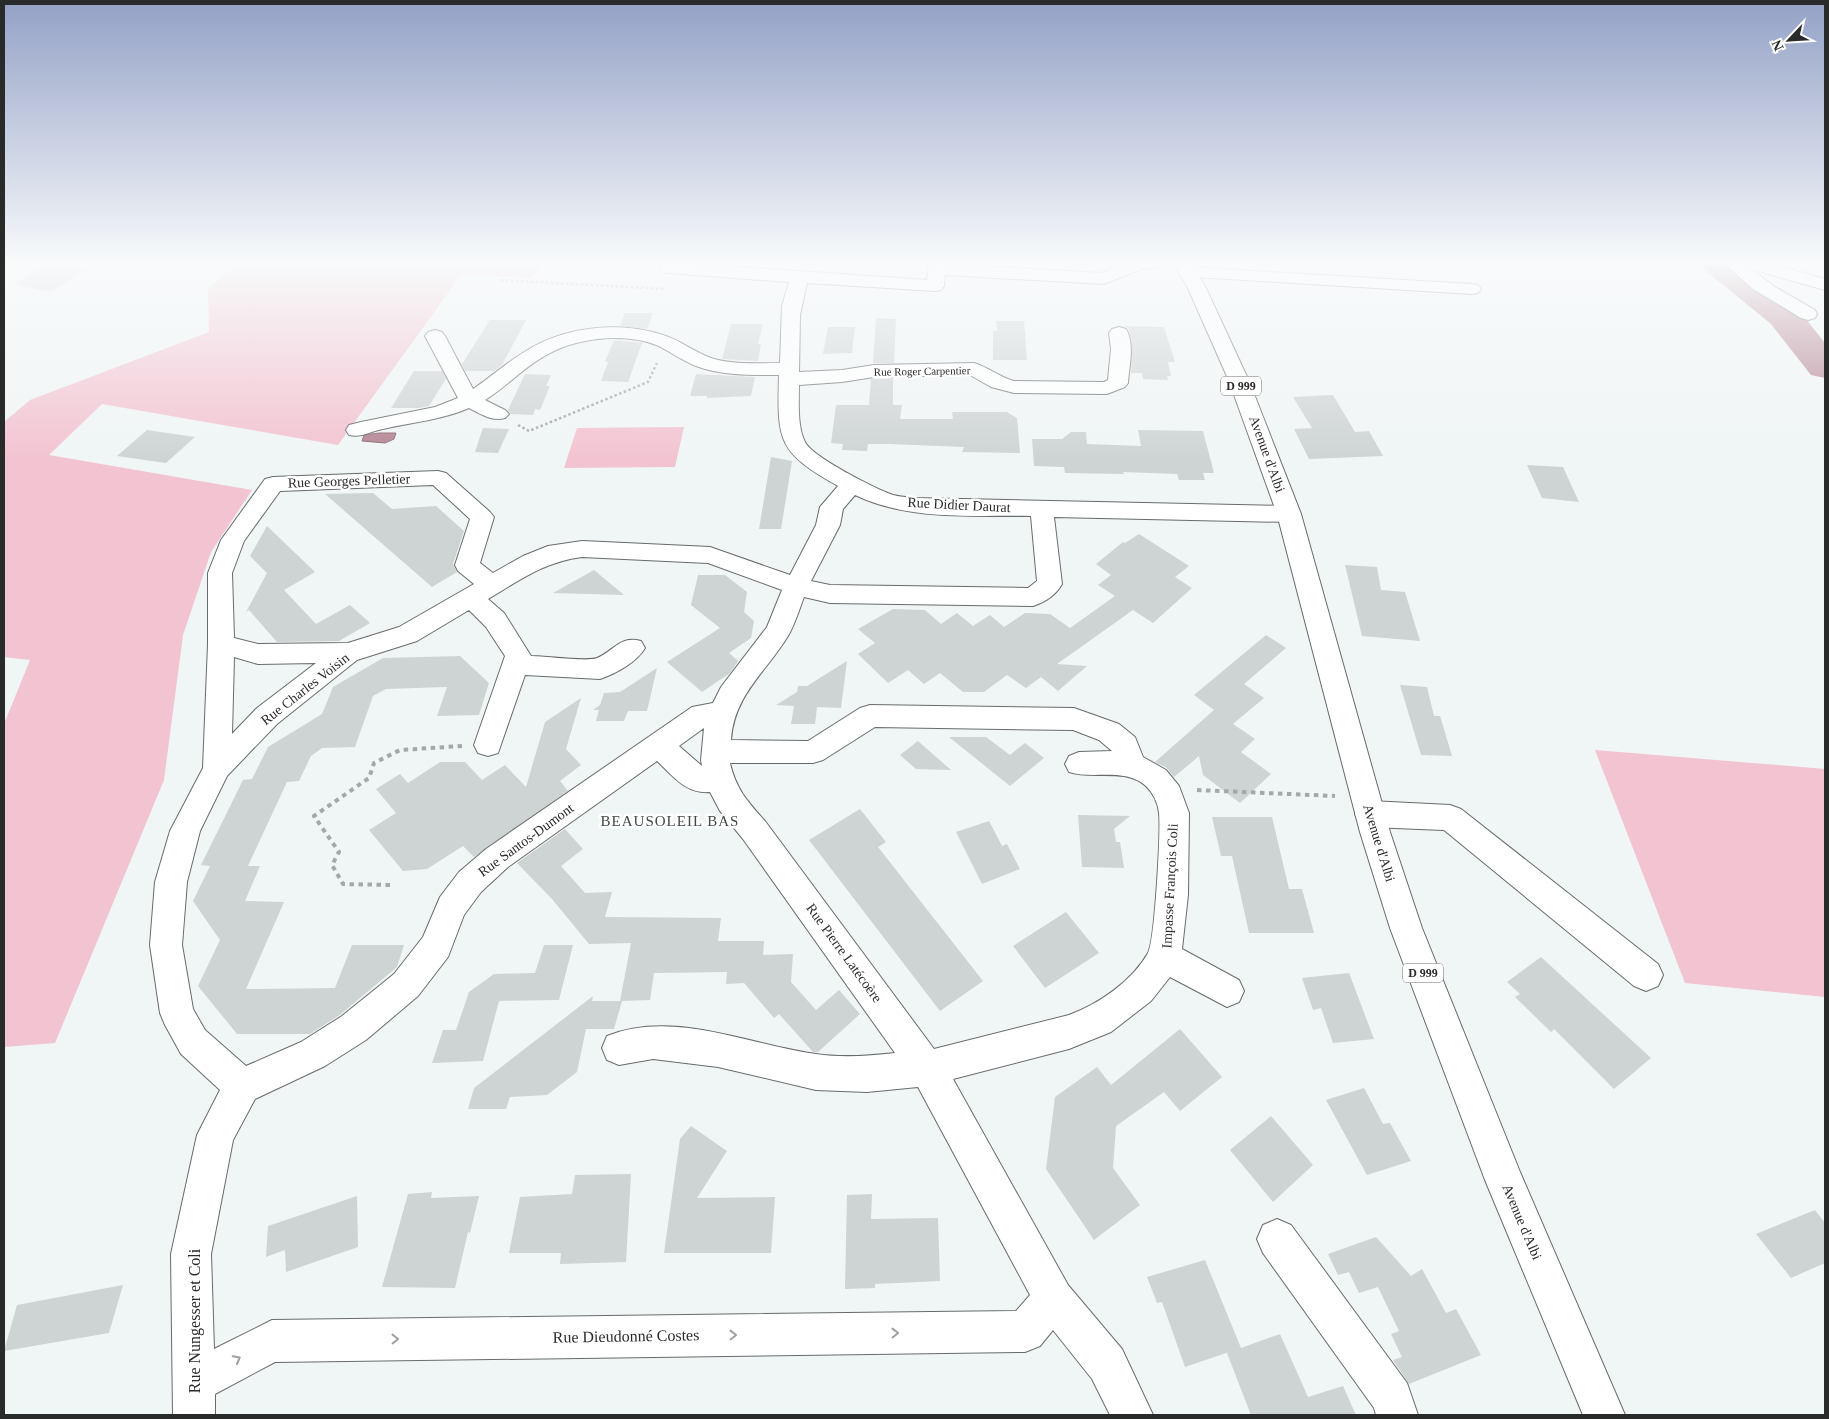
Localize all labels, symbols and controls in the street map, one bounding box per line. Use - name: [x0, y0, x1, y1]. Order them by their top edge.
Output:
- north arrow: [1764, 15, 1814, 65]
- text: N: [1769, 38, 1787, 53]
- street label: Rue Roger Carpentier: [874, 364, 971, 378]
- road number: D 999: [1221, 376, 1261, 396]
- street label: Avenue d'Albi: [1246, 414, 1288, 494]
- street label: Rue Georges Pelletier: [287, 471, 411, 491]
- street label: Rue Didier Daurat: [907, 495, 1011, 515]
- street label: Rue Charles Voisin: [258, 650, 352, 728]
- street label: Rue Santos-Dumont: [475, 800, 577, 880]
- street label: Avenue d'Albi: [1360, 802, 1398, 884]
- district label: BEAUSOLEIL BAS: [601, 813, 739, 829]
- street label: Impasse François Coli: [1159, 823, 1181, 949]
- street label: Rue Pierre Latécoère: [803, 901, 885, 1005]
- road number: D 999: [1403, 964, 1443, 982]
- street label: Avenue d'Albi: [1499, 1182, 1545, 1262]
- street label: Rue Nungesser et Coli: [186, 1248, 204, 1393]
- street label: Rue Dieudonné Costes: [553, 1326, 699, 1346]
- one-way arrow: [891, 1327, 899, 1338]
- one-way arrow: [729, 1330, 737, 1340]
- one-way arrow: [392, 1334, 399, 1344]
- one-way arrow: [232, 1355, 241, 1365]

